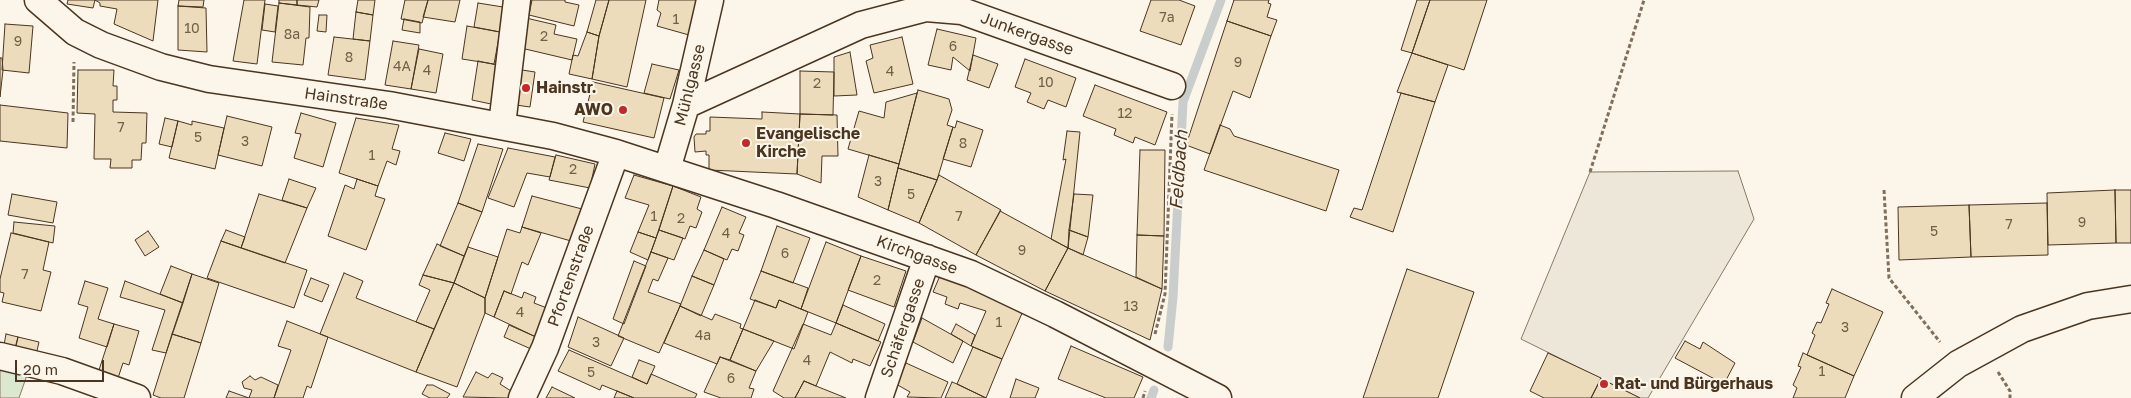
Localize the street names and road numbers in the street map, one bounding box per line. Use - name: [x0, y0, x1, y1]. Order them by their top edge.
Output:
- street label: Junkergasse: [978, 8, 1076, 60]
- street label: Mühlgasse: [671, 42, 709, 128]
- street label: Hainstraße: [303, 84, 389, 114]
- street label: Pfortenstraße: [544, 223, 598, 329]
- street label: Kirchgasse: [874, 231, 960, 279]
- street label: Schäfergasse: [877, 276, 929, 380]

